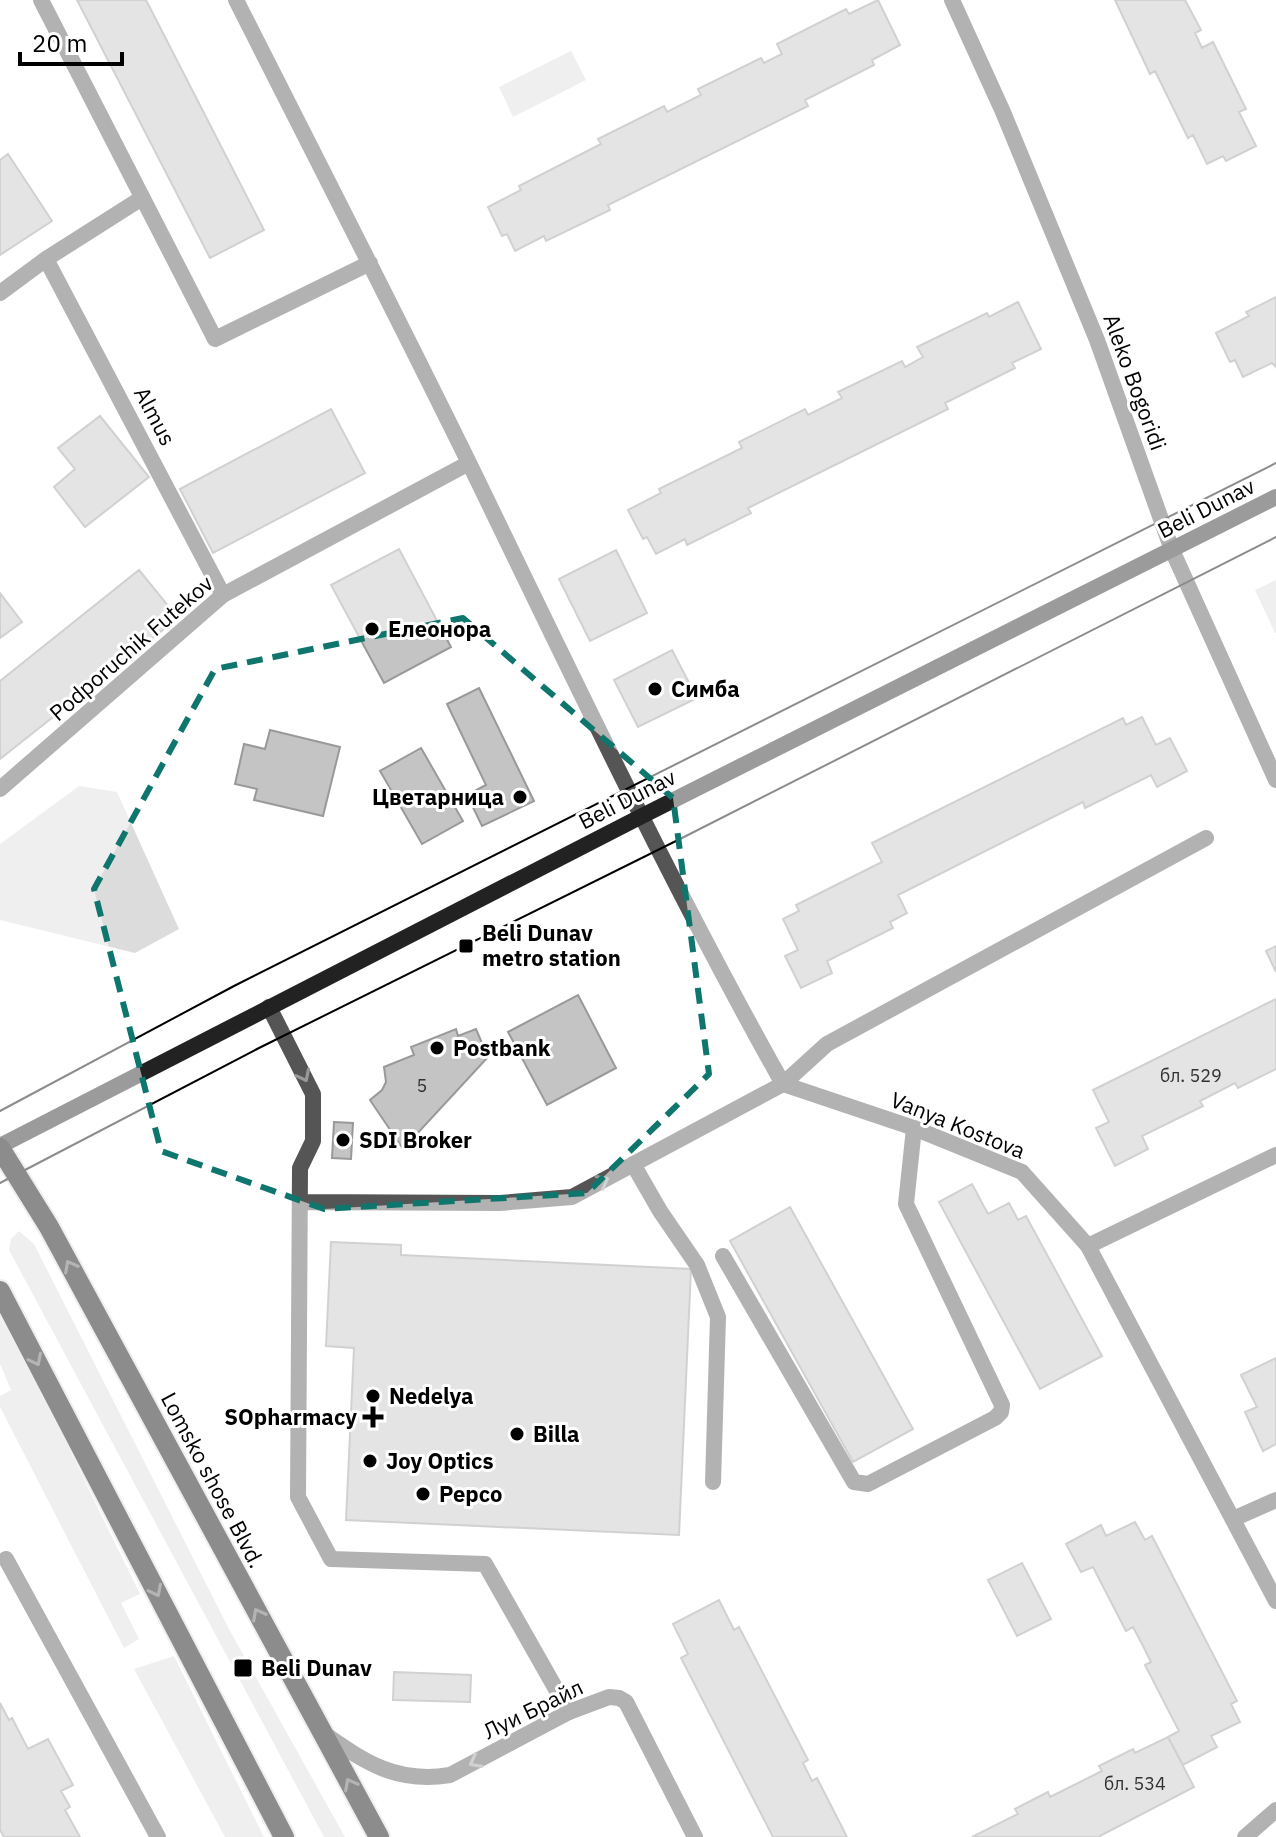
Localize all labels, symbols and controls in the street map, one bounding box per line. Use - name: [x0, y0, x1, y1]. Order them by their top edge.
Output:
- scale bar: [20, 16, 122, 66]
- text: 20 m: [32, 27, 87, 59]
- street label: Aleko Bogoridi: [1097, 310, 1174, 454]
- street label: Almus: [128, 381, 183, 450]
- street label: Beli Dunav: [1152, 471, 1259, 544]
- street label: Podporuchik Futekov: [43, 568, 219, 727]
- place label: Елеонора: [388, 614, 491, 643]
- marker: Елеонора: [363, 620, 381, 638]
- place label: Симба: [671, 674, 740, 703]
- marker: Симба: [646, 680, 664, 698]
- street label: Beli Dunav: [573, 762, 680, 835]
- place label: Цветарница: [372, 782, 504, 811]
- marker: Цветарница: [511, 788, 529, 806]
- place label: Beli Dunav metro station: [482, 918, 621, 972]
- marker: Beli Dunav metro station: [457, 937, 475, 955]
- place label: Postbank: [453, 1033, 551, 1062]
- marker: Postbank: [428, 1039, 446, 1057]
- house number: бл. 529: [1160, 1064, 1222, 1087]
- one-way arrow: [295, 1068, 310, 1083]
- house number: 5: [417, 1074, 427, 1097]
- street label: Vanya Kostova: [887, 1084, 1030, 1165]
- place label: SDI Broker: [359, 1125, 472, 1154]
- marker: SDI Broker: [334, 1131, 352, 1149]
- one-way arrow: [594, 1175, 609, 1190]
- one-way arrow: [64, 1261, 80, 1275]
- one-way arrow: [26, 1351, 42, 1366]
- place label: Nedelya: [389, 1381, 474, 1410]
- street label: Lomsko shose Blvd.: [155, 1387, 272, 1573]
- marker: Nedelya: [364, 1387, 382, 1405]
- place label: SOpharmacy: [224, 1402, 357, 1431]
- marker: SOpharmacy: [364, 1408, 382, 1426]
- place label: Billa: [533, 1419, 580, 1448]
- marker: Billa: [508, 1425, 526, 1443]
- place label: Joy Optics: [386, 1446, 494, 1475]
- marker: Joy Optics: [361, 1452, 379, 1470]
- place label: Pepco: [439, 1479, 502, 1508]
- marker: Pepco: [414, 1485, 432, 1503]
- one-way arrow: [146, 1582, 162, 1597]
- one-way arrow: [253, 1608, 268, 1622]
- place label: Beli Dunav: [261, 1653, 372, 1682]
- marker: Beli Dunav: [232, 1657, 254, 1679]
- street label: Луи Брайл: [478, 1672, 588, 1745]
- one-way arrow: [469, 1752, 483, 1767]
- house number: бл. 534: [1104, 1772, 1166, 1795]
- one-way arrow: [345, 1778, 360, 1793]

